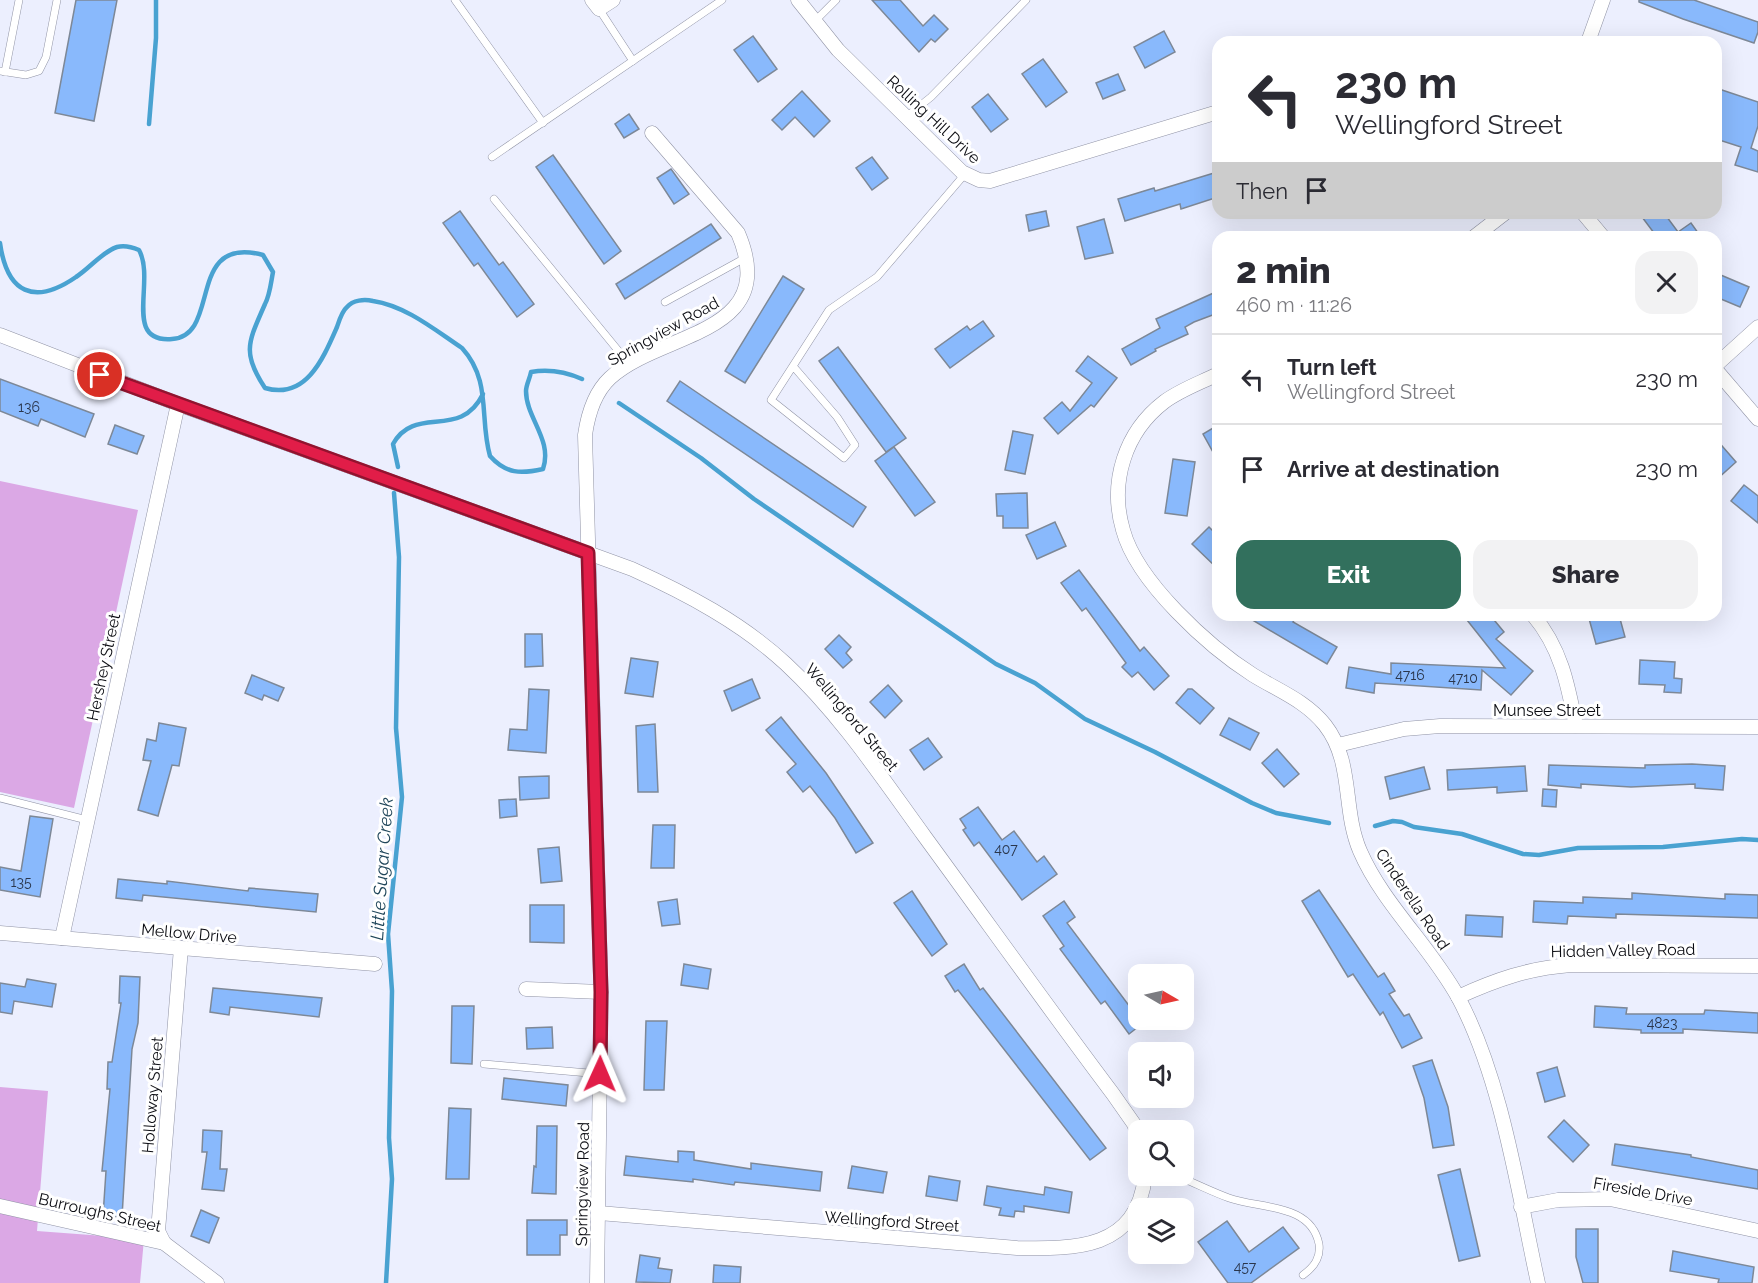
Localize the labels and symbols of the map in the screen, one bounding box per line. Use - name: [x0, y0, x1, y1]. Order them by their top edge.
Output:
- street label: Rolling Hill Drive: [883, 71, 984, 168]
- street label: Springview Road: [604, 293, 722, 370]
- pin: [74, 349, 125, 400]
- house number: 136: [18, 399, 40, 415]
- street label: Hershey Street: [83, 611, 124, 723]
- street label: Wellingford Street: [801, 660, 903, 776]
- house number: 4716: [1395, 667, 1425, 683]
- house number: 4710: [1448, 670, 1478, 686]
- street label: Munsee Street: [1493, 701, 1602, 720]
- water label: Little Sugar Creek: [366, 796, 397, 941]
- house number: 407: [994, 841, 1018, 857]
- street label: Cinderella Road: [1372, 845, 1453, 953]
- house number: 135: [10, 874, 32, 890]
- street label: Mellow Drive: [140, 920, 238, 947]
- street label: Hidden Valley Road: [1550, 940, 1696, 961]
- north arrow: [1128, 964, 1194, 1030]
- house number: 4823: [1647, 1015, 1677, 1031]
- street label: Holloway Street: [138, 1035, 167, 1154]
- position arrow: [568, 1042, 632, 1106]
- street label: Springview Road: [572, 1122, 593, 1246]
- street label: Fireside Drive: [1592, 1173, 1694, 1210]
- street label: Burroughs Street: [37, 1189, 164, 1236]
- street label: Wellingford Street: [824, 1207, 960, 1236]
- house number: 457: [1234, 1259, 1257, 1275]

